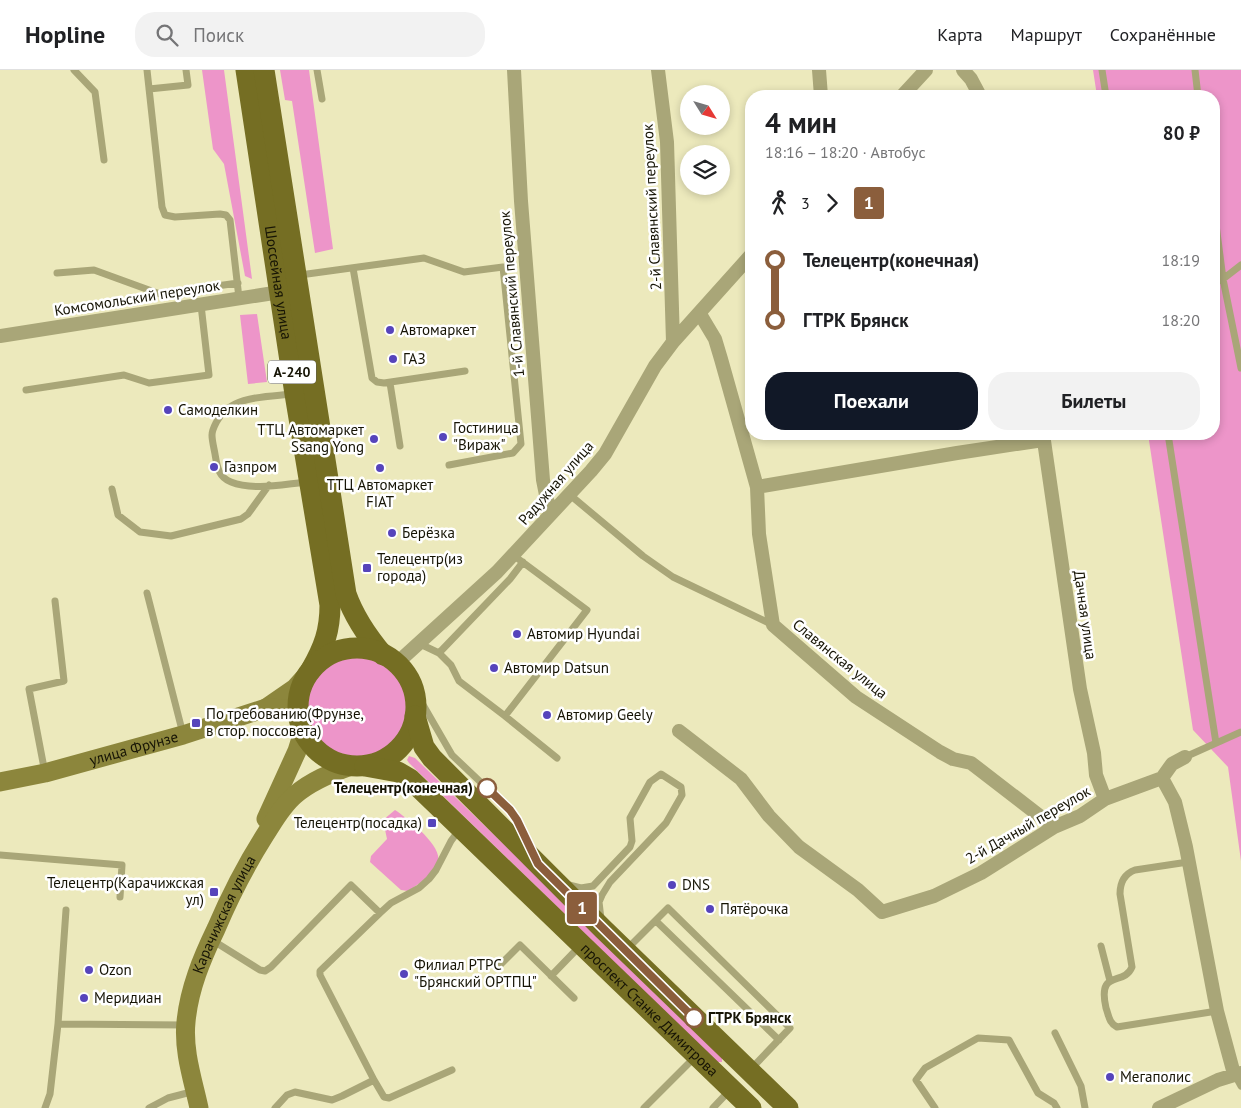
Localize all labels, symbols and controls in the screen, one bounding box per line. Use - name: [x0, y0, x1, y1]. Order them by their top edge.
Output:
- search box: [135, 12, 485, 57]
- text: Hopline: [25, 19, 105, 50]
- icon: search: [153, 21, 181, 49]
- text: Поиск: [193, 23, 244, 47]
- text: Карта: [937, 23, 983, 46]
- text: Маршрут: [1011, 23, 1082, 46]
- text: Сохранённые: [1110, 23, 1216, 46]
- north arrow: [680, 85, 730, 135]
- map controls: [680, 85, 730, 195]
- text: 4 мин: [765, 104, 837, 141]
- text: 80 ₽: [1163, 121, 1200, 145]
- street label: 2-й Славянский переулок: [638, 123, 665, 291]
- text: 18:16 – 18:20 · Автобус: [765, 142, 926, 162]
- button: layers: [680, 145, 730, 195]
- icon: walk: [765, 189, 793, 217]
- icon: forward: [818, 189, 846, 217]
- text: 1: [864, 191, 874, 214]
- text: 3: [801, 193, 810, 213]
- street label: 1-й Славянский переулок: [495, 209, 528, 378]
- street label: Шоссейная улица: [261, 224, 297, 341]
- text: Телецентр(конечная): [803, 248, 979, 272]
- text: 18:19: [1162, 250, 1200, 270]
- street label: Комсомольский переулок: [53, 275, 222, 320]
- text: ГТРК Брянск: [803, 308, 909, 332]
- text: 18:20: [1162, 310, 1200, 330]
- place label: Автомаркет: [400, 320, 476, 339]
- marker: Автомаркет: [384, 324, 396, 336]
- place label: ГАЗ: [403, 349, 426, 368]
- marker: ГАЗ: [387, 353, 399, 365]
- road number: А-240: [268, 360, 316, 384]
- button: Поехали: [765, 372, 978, 430]
- button: Билеты: [988, 372, 1200, 430]
- place label: Самоделкин: [178, 400, 258, 419]
- marker: Самоделкин: [162, 404, 174, 416]
- place label: Гостиница "Вираж": [453, 418, 519, 454]
- place label: ТТЦ Автомаркет Ssang Yong: [257, 420, 364, 456]
- marker: Гостиница "Вираж": [437, 431, 449, 443]
- marker: ТТЦ Автомаркет Ssang Yong: [368, 433, 380, 445]
- street label: Радужная улица: [514, 437, 597, 529]
- place label: Газпром: [224, 457, 277, 476]
- marker: Газпром: [208, 461, 220, 473]
- marker: ТТЦ Автомаркет FIAT: [374, 462, 386, 474]
- place label: ТТЦ Автомаркет FIAT: [327, 475, 433, 511]
- place label: Берёзка: [402, 523, 455, 542]
- marker: Берёзка: [386, 527, 398, 539]
- place label: Телецентр(из города): [377, 549, 463, 585]
- marker: Телецентр(из города): [361, 562, 373, 574]
- street label: Дачная улица: [1070, 569, 1101, 661]
- street label: Славянская улица: [789, 615, 892, 703]
- place label: Автомир Hyundai: [527, 624, 640, 643]
- marker: Автомир Hyundai: [511, 628, 523, 640]
- place label: Автомир Datsun: [504, 658, 609, 677]
- marker: Автомир Datsun: [488, 662, 500, 674]
- place label: По требованию(Фрунзе, в стор. поссовета): [206, 704, 364, 740]
- place label: Автомир Geely: [557, 705, 653, 724]
- marker: Автомир Geely: [541, 709, 553, 721]
- marker: По требованию(Фрунзе, в стор. поссовета): [190, 717, 202, 729]
- street label: улица Фрунзе: [87, 727, 180, 769]
- place label: Телецентр(конечная): [334, 778, 473, 797]
- marker: Телецентр(конечная): [477, 778, 497, 798]
- street label: 2-й Дачный переулок: [962, 781, 1094, 868]
- place label: Телецентр(посадка): [294, 813, 422, 832]
- marker: Телецентр(посадка): [426, 817, 438, 829]
- street label: Карачижская улица: [188, 852, 260, 976]
- place label: Телецентр(Карачижская ул): [47, 873, 204, 909]
- place label: DNS: [682, 875, 710, 894]
- marker: DNS: [666, 879, 678, 891]
- marker: Телецентр(Карачижская ул): [208, 886, 220, 898]
- line badge: 1: [566, 892, 598, 924]
- text: 1: [577, 896, 587, 919]
- place label: Пятёрочка: [720, 899, 788, 918]
- marker: Пятёрочка: [704, 903, 716, 915]
- street label: проспект Станке Димитрова: [577, 939, 722, 1080]
- place label: Филиал РТРС "Брянский ОРТПЦ": [414, 955, 537, 991]
- place label: Ozon: [99, 960, 132, 979]
- marker: Ozon: [83, 964, 95, 976]
- marker: Филиал РТРС "Брянский ОРТПЦ": [398, 968, 410, 980]
- place label: Меридиан: [94, 988, 162, 1007]
- marker: Меридиан: [78, 992, 90, 1004]
- marker: ГТРК Брянск: [684, 1008, 704, 1028]
- place label: ГТРК Брянск: [708, 1008, 792, 1027]
- place label: Мегаполис: [1120, 1067, 1191, 1086]
- marker: Мегаполис: [1104, 1071, 1116, 1083]

